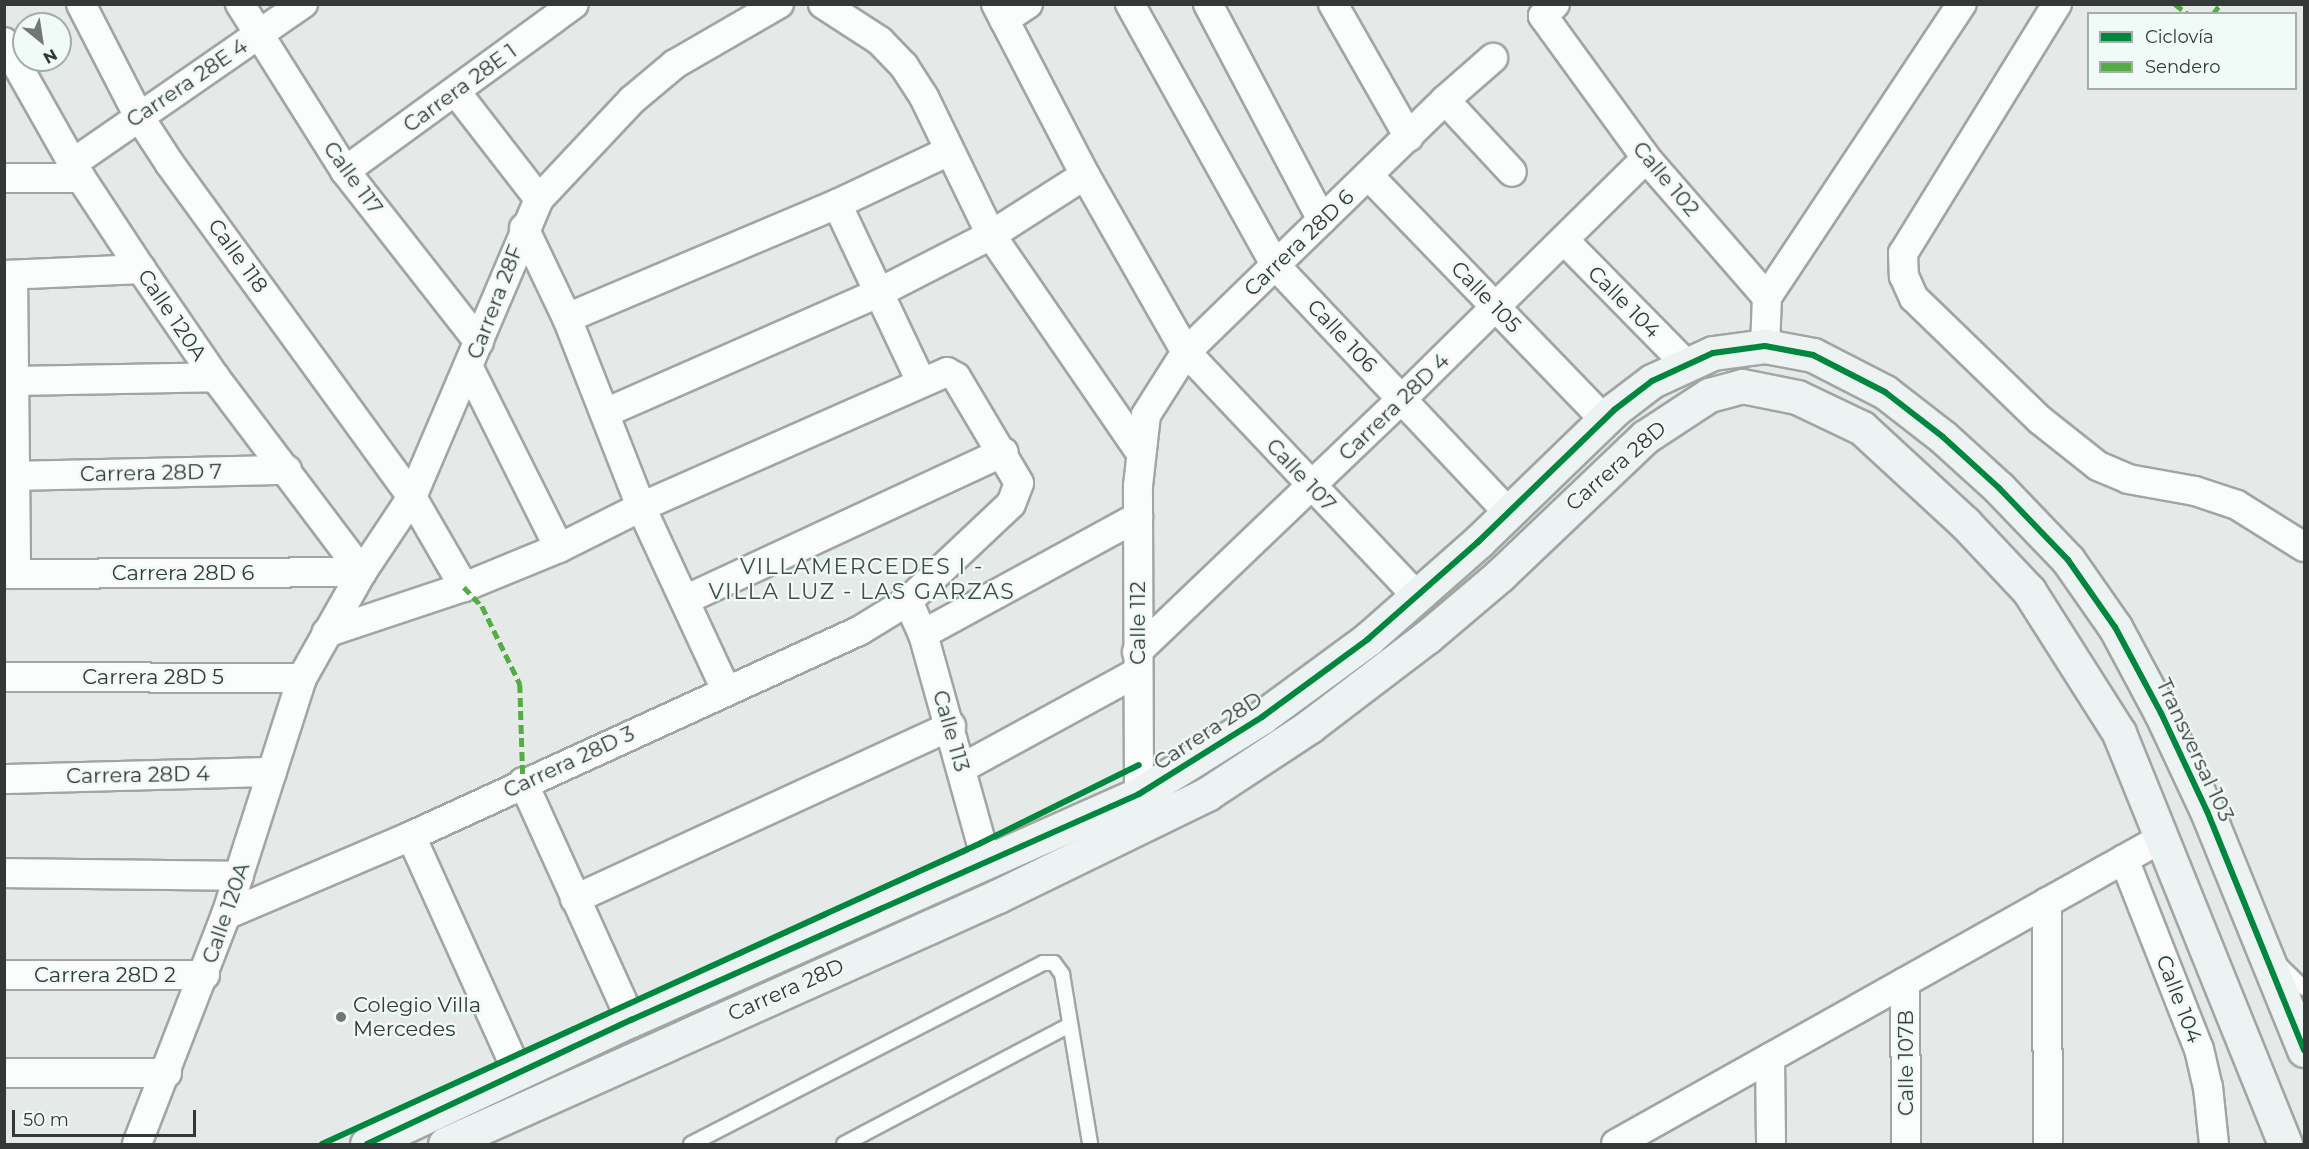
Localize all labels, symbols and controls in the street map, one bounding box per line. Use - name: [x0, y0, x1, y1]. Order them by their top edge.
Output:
- north arrow: [12, 12, 72, 72]
- legend: [2087, 12, 2297, 90]
- text: Ciclovía: [2145, 26, 2214, 48]
- street label: Carrera 28E 4: [122, 33, 252, 133]
- street label: Carrera 28E 1: [398, 38, 522, 138]
- text: N: [40, 45, 61, 68]
- text: Sendero: [2145, 56, 2220, 78]
- street label: Calle 102: [1627, 136, 1705, 222]
- street label: Calle 117: [318, 137, 388, 219]
- street label: Carrera 28D 6: [1239, 184, 1359, 302]
- street label: Calle 118: [203, 214, 273, 298]
- street label: Carrera 28F: [462, 241, 528, 363]
- street label: Calle 105: [1446, 256, 1526, 338]
- street label: Calle 104: [1583, 261, 1665, 343]
- street label: Calle 120A: [132, 264, 212, 366]
- street label: Calle 106: [1302, 294, 1382, 378]
- street label: Carrera 28D 4: [1334, 348, 1454, 466]
- street label: Carrera 28D: [1561, 416, 1671, 516]
- street label: Calle 107: [1261, 433, 1341, 517]
- street label: Carrera 28D 7: [80, 459, 222, 487]
- district label: VILLAMERCEDES I - VILLA LUZ - LAS GARZAS: [709, 553, 1015, 604]
- street label: Carrera 28D 6: [112, 560, 254, 586]
- street label: Calle 112: [1125, 581, 1151, 665]
- street label: Carrera 28D 5: [82, 664, 224, 690]
- street label: Transversal 103: [2151, 674, 2239, 826]
- street label: Calle 113: [927, 687, 975, 775]
- street label: Carrera 28D: [1149, 687, 1267, 775]
- street label: Carrera 28D 3: [499, 721, 639, 803]
- street label: Carrera 28D 4: [66, 761, 210, 789]
- street label: Calle 120A: [197, 859, 255, 967]
- street label: Calle 104: [2151, 952, 2207, 1046]
- street label: Carrera 28D: [724, 953, 848, 1027]
- street label: Carrera 28D 2: [34, 962, 176, 988]
- place label: Colegio Villa Mercedes: [353, 992, 481, 1042]
- marker: Colegio Villa Mercedes: [334, 1010, 348, 1024]
- street label: Calle 107B: [1893, 1010, 1919, 1116]
- scale bar: [15, 1098, 200, 1136]
- text: 50 m: [23, 1109, 69, 1131]

